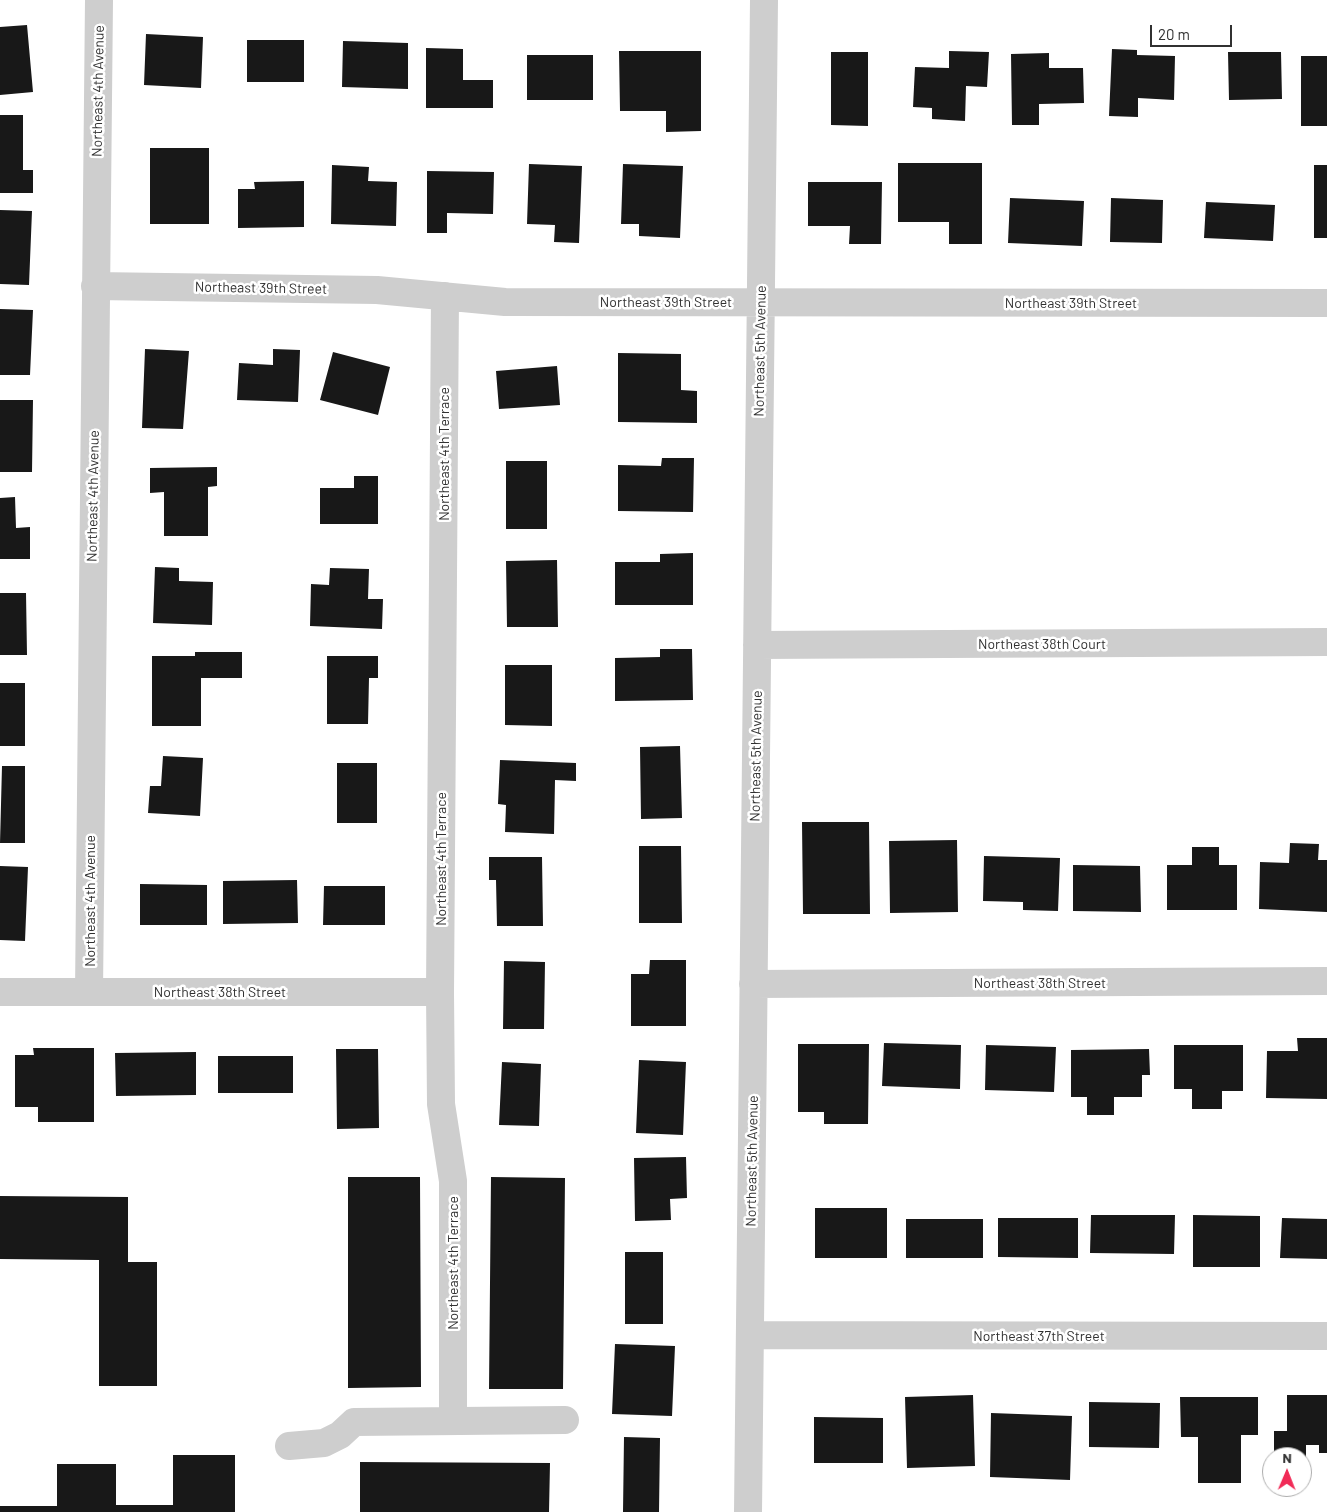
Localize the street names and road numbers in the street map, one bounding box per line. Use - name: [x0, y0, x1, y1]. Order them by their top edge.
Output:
- street label: Northeast 4th Avenue: [88, 25, 108, 157]
- street label: Northeast 39th Street: [195, 278, 327, 298]
- street label: Northeast 5th Avenue: [750, 285, 770, 417]
- street label: Northeast 39th Street: [600, 294, 732, 310]
- street label: Northeast 39th Street: [1005, 295, 1137, 311]
- street label: Northeast 4th Terrace: [436, 387, 452, 521]
- street label: Northeast 4th Avenue: [83, 430, 103, 562]
- street label: Northeast 38th Court: [978, 636, 1106, 652]
- street label: Northeast 5th Avenue: [746, 690, 766, 822]
- street label: Northeast 4th Terrace: [433, 792, 449, 926]
- street label: Northeast 4th Avenue: [82, 835, 98, 967]
- street label: Northeast 38th Street: [974, 975, 1106, 991]
- street label: Northeast 38th Street: [154, 984, 286, 1000]
- street label: Northeast 5th Avenue: [742, 1095, 762, 1227]
- street label: Northeast 4th Terrace: [445, 1196, 461, 1330]
- street label: Northeast 37th Street: [973, 1328, 1105, 1344]

